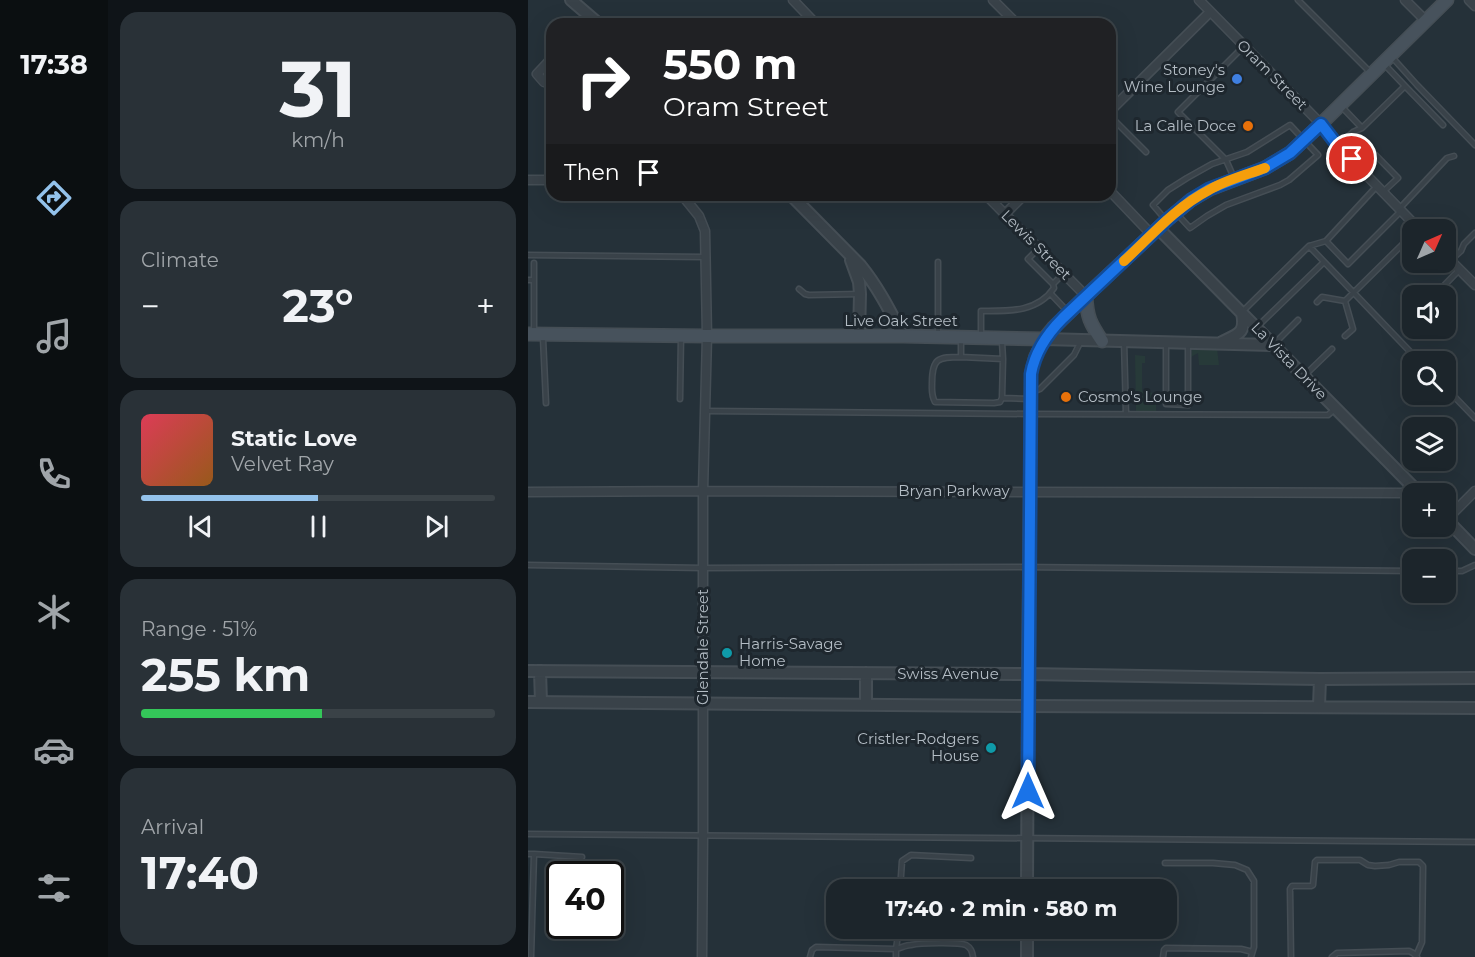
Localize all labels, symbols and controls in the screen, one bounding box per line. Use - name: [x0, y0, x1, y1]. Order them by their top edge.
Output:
- street label: Oram Street: [1233, 35, 1312, 114]
- text: 550 m: [663, 38, 797, 90]
- text: 31: [280, 41, 356, 137]
- icon: right: [564, 42, 642, 120]
- text: 17:38: [20, 48, 88, 81]
- place label: Stoney's Wine Lounge: [1124, 60, 1225, 96]
- marker: Stoney's Wine Lounge: [1230, 72, 1244, 86]
- text: Oram Street: [663, 90, 829, 123]
- place label: La Calle Doce: [1135, 116, 1236, 135]
- marker: La Calle Doce: [1241, 119, 1255, 133]
- text: km/h: [291, 128, 345, 152]
- pin: [1326, 133, 1377, 184]
- icon: arrive: [1335, 142, 1368, 175]
- icon: arrive: [632, 156, 665, 189]
- text: Then: [564, 159, 620, 186]
- icon: directions: [33, 177, 75, 219]
- street label: Lewis Street: [997, 206, 1075, 284]
- north arrow: [1402, 219, 1456, 273]
- map controls: [1402, 219, 1456, 603]
- text: Climate: [141, 248, 219, 272]
- text: 23°: [282, 278, 354, 333]
- button: sound: [1402, 285, 1456, 339]
- text: −: [141, 286, 160, 326]
- text: +: [476, 286, 495, 326]
- street label: Live Oak Street: [844, 311, 958, 330]
- icon: music: [33, 315, 75, 357]
- street label: La Vista Drive: [1247, 318, 1331, 404]
- button: search: [1402, 351, 1456, 405]
- place label: Cosmo's Lounge: [1078, 387, 1202, 406]
- marker: Cosmo's Lounge: [1059, 390, 1073, 404]
- button: layers: [1402, 417, 1456, 471]
- text: Static Love: [231, 425, 357, 452]
- text: Velvet Ray: [231, 452, 334, 476]
- icon: phone: [33, 453, 75, 495]
- street label: Bryan Parkway: [898, 481, 1011, 500]
- button: +: [1402, 483, 1456, 537]
- icon: previous: [184, 510, 217, 543]
- icon: pause: [302, 510, 335, 543]
- icon: next: [420, 510, 453, 543]
- button: −: [1402, 549, 1456, 603]
- street label: Glendale Street: [693, 589, 712, 705]
- icon: climate: [33, 591, 75, 633]
- text: Range · 51%: [141, 617, 257, 641]
- place label: Harris-Savage Home: [739, 634, 843, 670]
- marker: Harris-Savage Home: [720, 646, 734, 660]
- text: 255 km: [141, 647, 310, 702]
- street label: Swiss Avenue: [897, 664, 999, 683]
- icon: car: [33, 729, 75, 771]
- place label: Cristler-Rodgers House: [857, 729, 979, 765]
- marker: Cristler-Rodgers House: [984, 741, 998, 755]
- position arrow: [996, 759, 1060, 823]
- text: Arrival: [141, 815, 204, 839]
- text: 17:40: [141, 845, 259, 900]
- speed limit sign: 40: [546, 861, 624, 939]
- icon: filters: [33, 867, 75, 909]
- text: 17:40 · 2 min · 580 m: [886, 895, 1117, 922]

